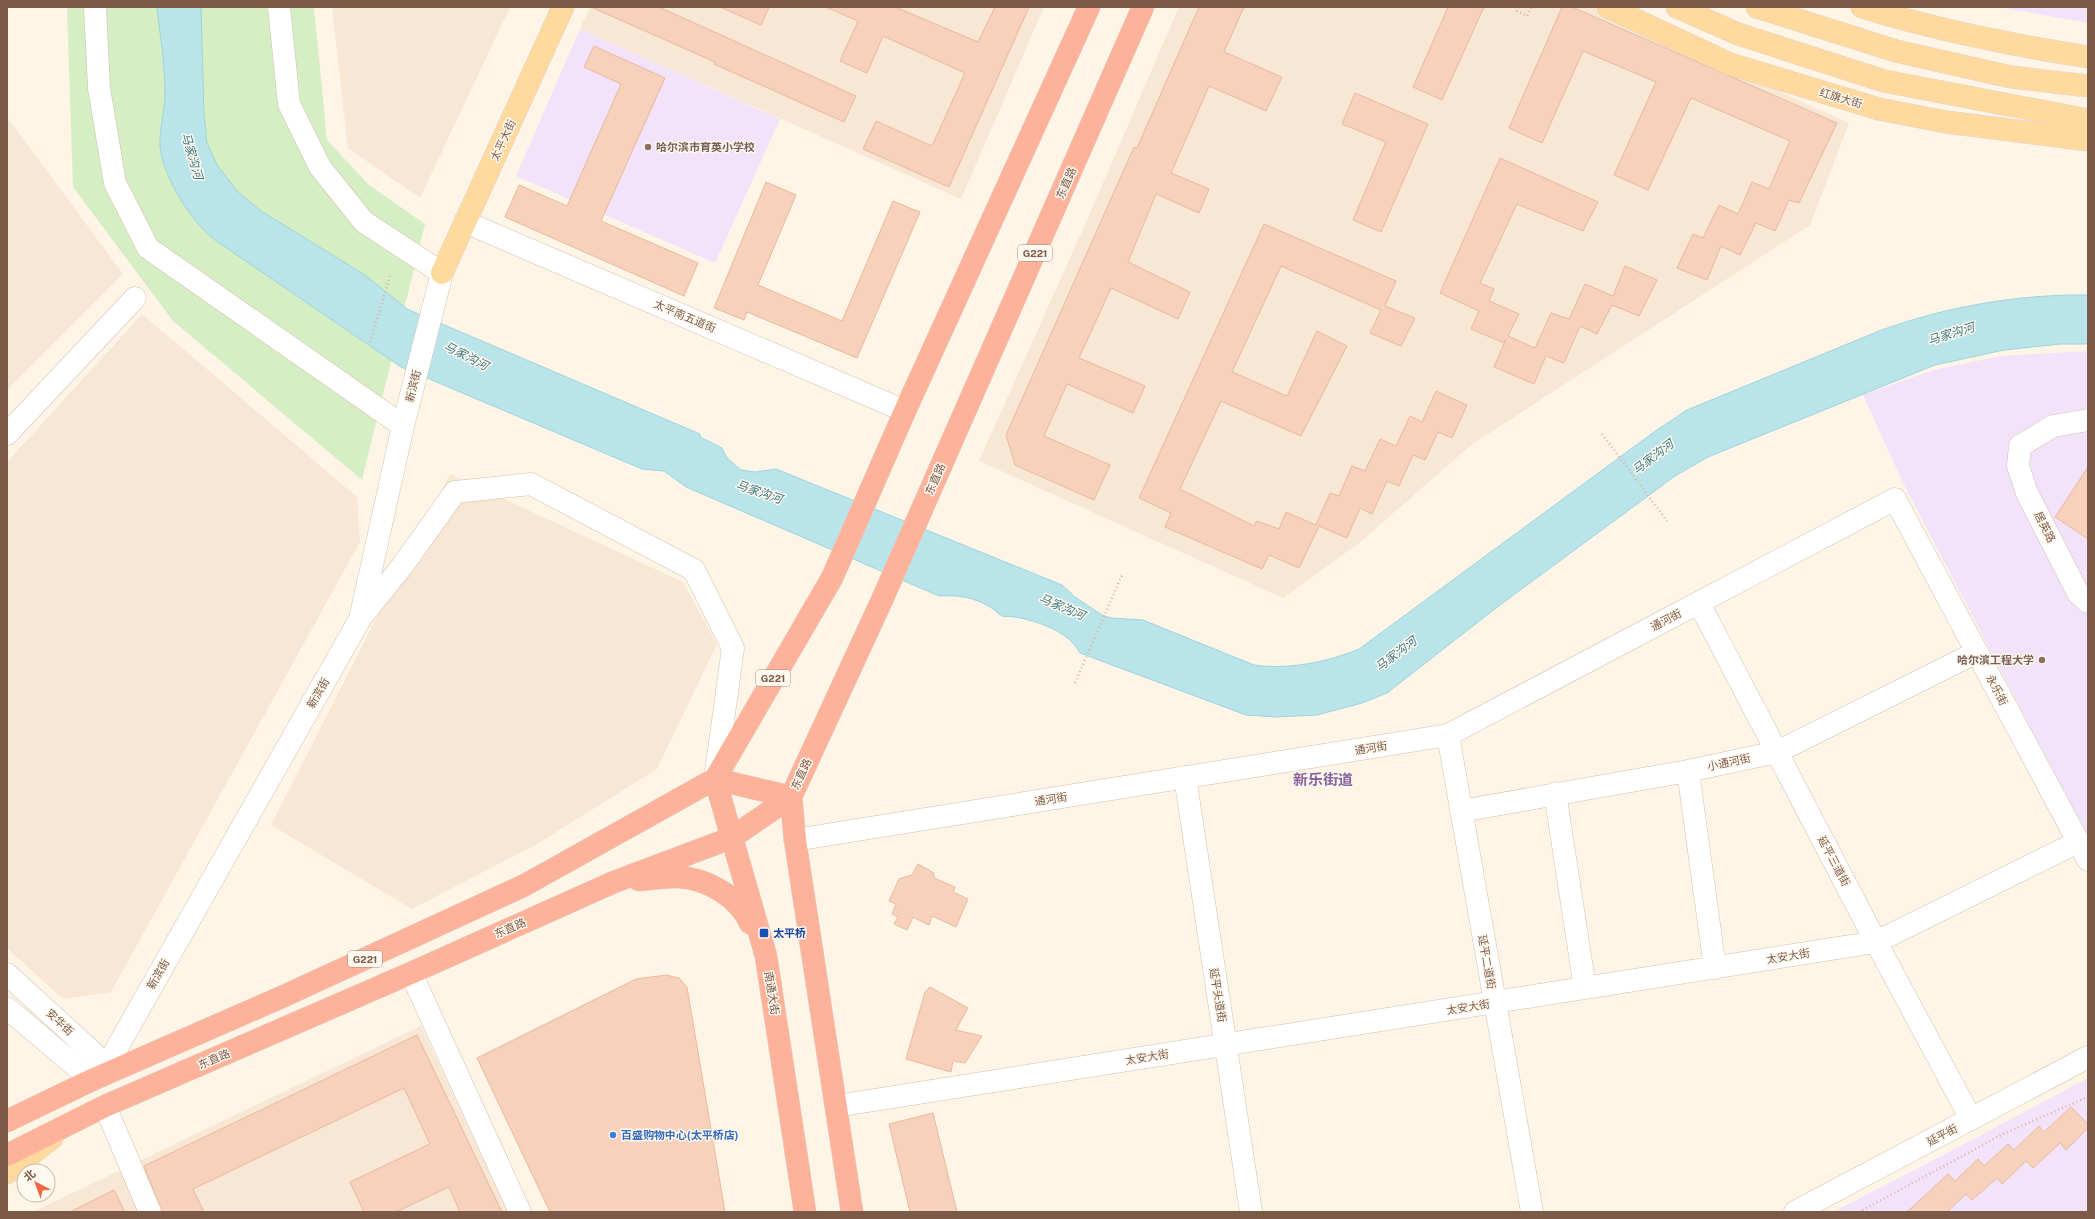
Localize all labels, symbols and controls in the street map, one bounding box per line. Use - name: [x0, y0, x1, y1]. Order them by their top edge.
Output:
- street label: 红旗大街: [1818, 86, 1864, 110]
- street label: 太平大街: [488, 118, 518, 162]
- water label: 马家沟河: [179, 131, 206, 183]
- place label: 哈尔滨市育英小学校: [656, 141, 755, 153]
- marker: 哈尔滨市育英小学校: [643, 142, 653, 152]
- street label: 东直路: [1054, 165, 1078, 201]
- road number: G221: [1018, 245, 1052, 261]
- street label: 太平南五道街: [652, 298, 718, 334]
- water label: 马家沟河: [1926, 320, 1978, 348]
- water label: 马家沟河: [441, 339, 492, 374]
- street label: 新滨街: [403, 369, 423, 403]
- water label: 马家沟河: [1630, 436, 1678, 477]
- street label: 东直路: [923, 461, 947, 497]
- water label: 马家沟河: [734, 478, 786, 507]
- street label: 居英路: [2032, 510, 2058, 544]
- water label: 马家沟河: [1037, 591, 1089, 624]
- street label: 通河街: [1649, 607, 1683, 633]
- water label: 马家沟河: [1373, 633, 1421, 674]
- place label: 哈尔滨工程大学: [1957, 654, 2034, 666]
- marker: 哈尔滨工程大学: [2037, 655, 2047, 665]
- road number: G221: [756, 670, 790, 686]
- street label: 永乐街: [1984, 673, 2010, 707]
- street label: 新滨街: [305, 676, 331, 710]
- street label: 通河街: [1354, 739, 1388, 757]
- street label: 小通河街: [1706, 752, 1752, 772]
- street label: 东直路: [789, 757, 813, 791]
- district label: 新乐街道: [1293, 771, 1353, 788]
- street label: 通河街: [1034, 790, 1068, 808]
- street label: 延平三道街: [1816, 834, 1852, 888]
- street label: 东直路: [492, 916, 528, 940]
- marker: 太平桥: [758, 927, 770, 939]
- place label: 太平桥: [773, 927, 806, 939]
- street label: 延平二道街: [1476, 934, 1498, 990]
- street label: 太安大街: [1765, 947, 1811, 965]
- road number: G221: [348, 951, 382, 967]
- street label: 新滨街: [145, 957, 171, 991]
- street label: 延平头道街: [1208, 967, 1228, 1023]
- street label: 南通大街: [763, 970, 781, 1016]
- street label: 太安大街: [1445, 998, 1491, 1016]
- street label: 安华街: [44, 1006, 76, 1038]
- street label: 东直路: [196, 1047, 232, 1071]
- street label: 太安大街: [1124, 1048, 1170, 1066]
- street label: 延平街: [1925, 1122, 1959, 1148]
- place label: 百盛购物中心(太平桥店): [621, 1129, 738, 1141]
- marker: 百盛购物中心(太平桥店): [608, 1130, 618, 1140]
- north arrow: [16, 1163, 56, 1203]
- text: 北: [21, 1167, 38, 1184]

